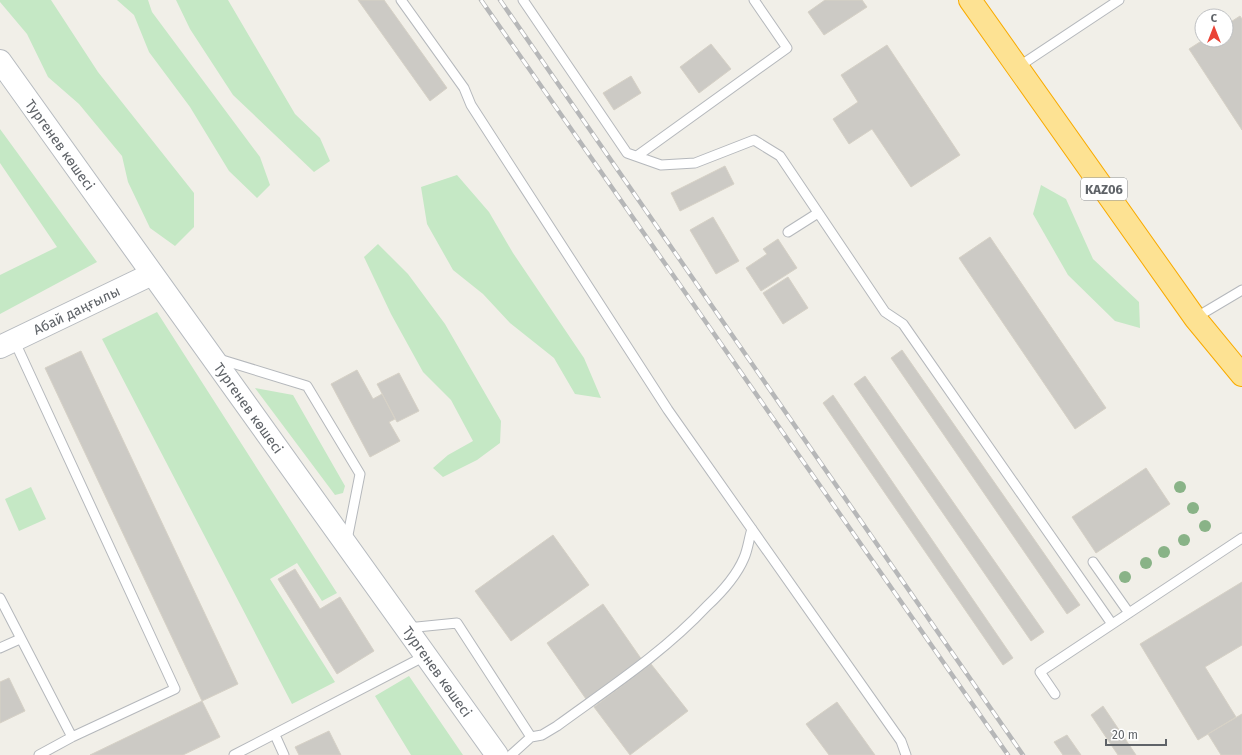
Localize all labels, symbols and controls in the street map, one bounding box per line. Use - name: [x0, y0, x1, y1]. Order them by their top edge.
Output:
- north arrow: [1194, 8, 1234, 48]
- text: С: [1211, 12, 1218, 25]
- street label: Тургенев көшесі: [22, 96, 98, 193]
- road number: KАZ06: [1081, 178, 1127, 200]
- street label: Абай даңғылы: [30, 282, 123, 338]
- street label: Тургенев көшесі: [210, 359, 287, 457]
- street label: Тургенев көшесі: [399, 623, 475, 720]
- scale bar: [1106, 721, 1166, 747]
- text: 20 m: [1112, 728, 1138, 742]

